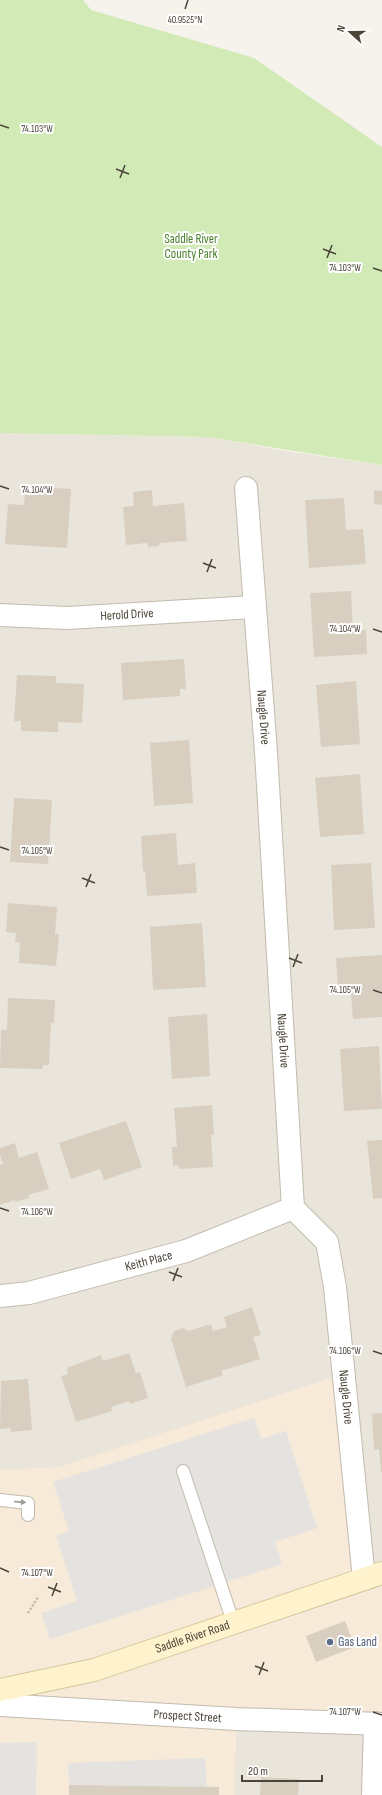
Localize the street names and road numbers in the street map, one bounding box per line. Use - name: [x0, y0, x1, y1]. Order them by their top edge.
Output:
- street label: Herold Drive: [100, 605, 154, 624]
- street label: Naugle Drive: [253, 689, 273, 745]
- street label: Naugle Drive: [273, 1013, 293, 1069]
- street label: Keith Place: [123, 1247, 174, 1275]
- street label: Naugle Drive: [335, 1369, 357, 1425]
- street label: Saddle River Road: [153, 1617, 232, 1657]
- street label: Prospect Street: [153, 1706, 222, 1726]

